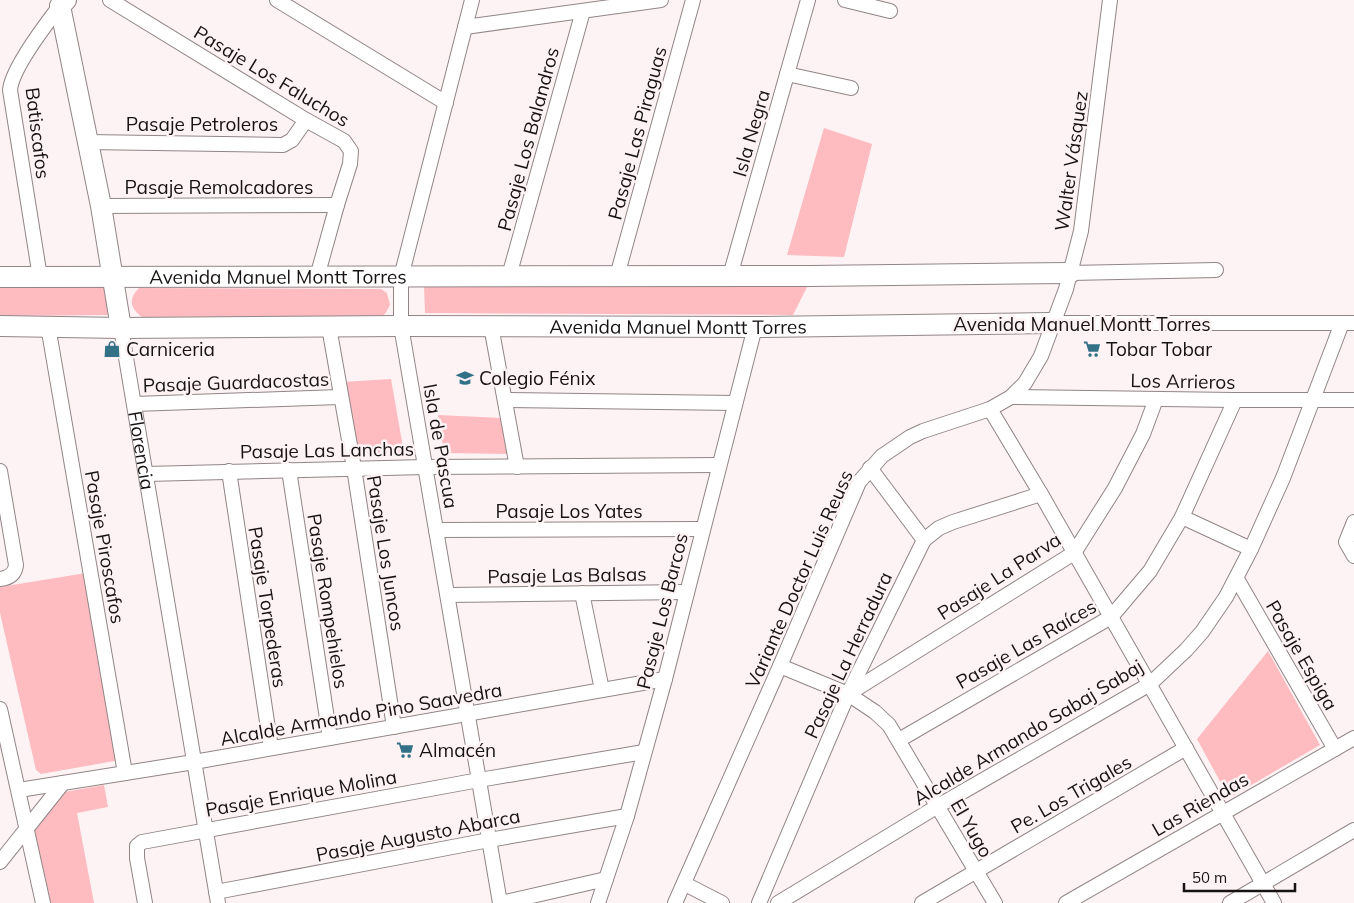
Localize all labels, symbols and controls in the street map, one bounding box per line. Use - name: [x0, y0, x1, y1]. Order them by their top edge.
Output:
- street label: Pasaje Los Faluchos: [190, 20, 354, 132]
- street label: Pasaje Los Balandros: [492, 44, 564, 234]
- street label: Pasaje Las Piraguas: [602, 44, 672, 222]
- street label: Batiscafos: [20, 86, 56, 180]
- street label: Isla Negra: [727, 87, 775, 179]
- street label: Walter Vásquez: [1049, 89, 1093, 233]
- street label: Pasaje Petroleros: [126, 112, 278, 136]
- street label: Pasaje Remolcadores: [125, 175, 313, 199]
- street label: Avenida Manuel Montt Torres: [149, 264, 407, 289]
- street label: Avenida Manuel Montt Torres: [953, 312, 1211, 336]
- street label: Avenida Manuel Montt Torres: [549, 314, 807, 339]
- place label: Carniceria: [126, 337, 215, 361]
- place label: Tobar Tobar: [1106, 337, 1212, 361]
- shop icon: Carniceria: [102, 339, 122, 359]
- supermarket icon: Tobar Tobar: [1082, 339, 1102, 359]
- place label: Colegio Fénix: [479, 366, 595, 390]
- street label: Pasaje Guardacostas: [142, 367, 330, 397]
- school or university icon: Colegio Fénix: [455, 368, 475, 388]
- street label: Los Arrieros: [1130, 368, 1236, 394]
- street label: Isla de Pascua: [418, 382, 464, 510]
- street label: Florencia: [123, 409, 160, 492]
- street label: Pasaje Las Lanchas: [240, 436, 414, 464]
- street label: Variante Doctor Luis Reuss: [740, 466, 858, 692]
- street label: Pasaje Piroscafos: [80, 469, 130, 625]
- street label: Pasaje Los Juncos: [362, 473, 410, 633]
- street label: Pasaje Los Yates: [495, 499, 643, 523]
- street label: Pasaje Rompehielos: [302, 512, 354, 690]
- street label: Pasaje Torpederas: [243, 525, 293, 689]
- street label: Pasaje La Parva: [933, 527, 1065, 625]
- street label: Pasaje Los Barcos: [631, 530, 693, 692]
- street label: Pasaje Las Balsas: [487, 562, 647, 588]
- street label: Pasaje La Herradura: [799, 568, 897, 742]
- street label: Pasaje Las Raíces: [952, 594, 1100, 694]
- street label: Pasaje Espiga: [1261, 596, 1343, 714]
- street label: Alcalde Armando Sabaj Sabaj: [909, 654, 1147, 810]
- street label: Alcalde Armando Pino Saavedra: [218, 677, 504, 751]
- place label: Almacén: [419, 738, 496, 762]
- supermarket icon: Almacén: [395, 740, 415, 760]
- street label: Pe. Los Trigales: [1006, 750, 1136, 838]
- street label: Pasaje Enrique Molina: [203, 764, 399, 822]
- street label: Las Riendas: [1147, 767, 1253, 841]
- street label: El Yugo: [946, 794, 998, 862]
- street label: Pasaje Augusto Abarca: [314, 803, 522, 867]
- scale bar: [1184, 860, 1295, 892]
- text: 50 m: [1192, 868, 1227, 887]

